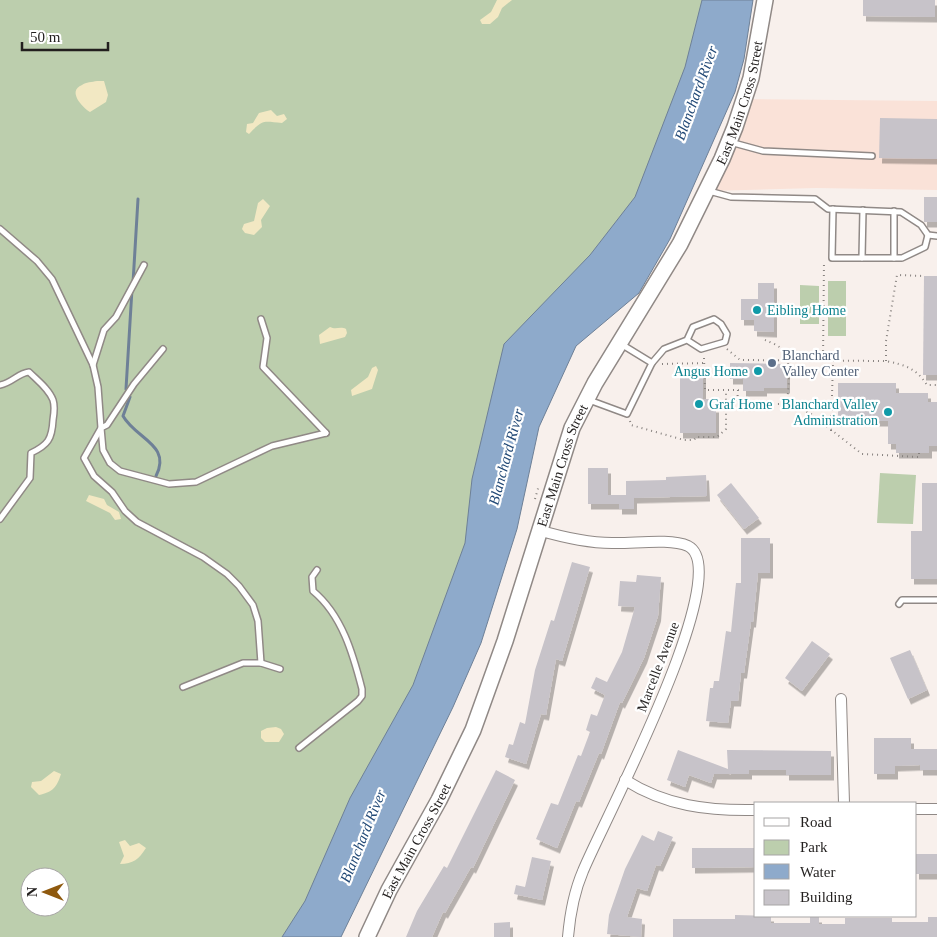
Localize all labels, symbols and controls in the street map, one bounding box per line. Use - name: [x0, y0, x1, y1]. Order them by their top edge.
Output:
- scale bar: [22, 20, 109, 52]
- text: 50 m: [30, 29, 61, 45]
- street label: East Main Cross Street: [713, 40, 765, 167]
- water label: Blanchard River: [672, 44, 721, 142]
- place label: Eibling Home: [767, 303, 846, 318]
- marker: Eibling Home: [751, 304, 763, 316]
- place label: Blanchard Valley Center: [782, 348, 859, 379]
- marker: Blanchard Valley Center: [766, 357, 778, 369]
- place label: Angus Home: [674, 364, 748, 379]
- marker: Angus Home: [752, 365, 764, 377]
- place label: Graf Home: [709, 397, 772, 412]
- place label: Blanchard Valley Administration: [781, 397, 878, 428]
- marker: Graf Home: [693, 398, 705, 410]
- street label: East Main Cross Street: [534, 401, 590, 528]
- marker: Blanchard Valley Administration: [882, 406, 894, 418]
- water label: Blanchard River: [485, 407, 527, 507]
- street label: Marcelle Avenue: [634, 620, 682, 714]
- street label: East Main Cross Street: [379, 781, 453, 901]
- water label: Blanchard River: [337, 787, 389, 885]
- legend: [754, 802, 917, 917]
- text: Road: [800, 814, 832, 830]
- text: Park: [800, 839, 828, 855]
- text: Water: [800, 864, 835, 880]
- north arrow: [20, 867, 70, 917]
- text: N: [25, 887, 40, 897]
- text: Building: [800, 889, 853, 905]

